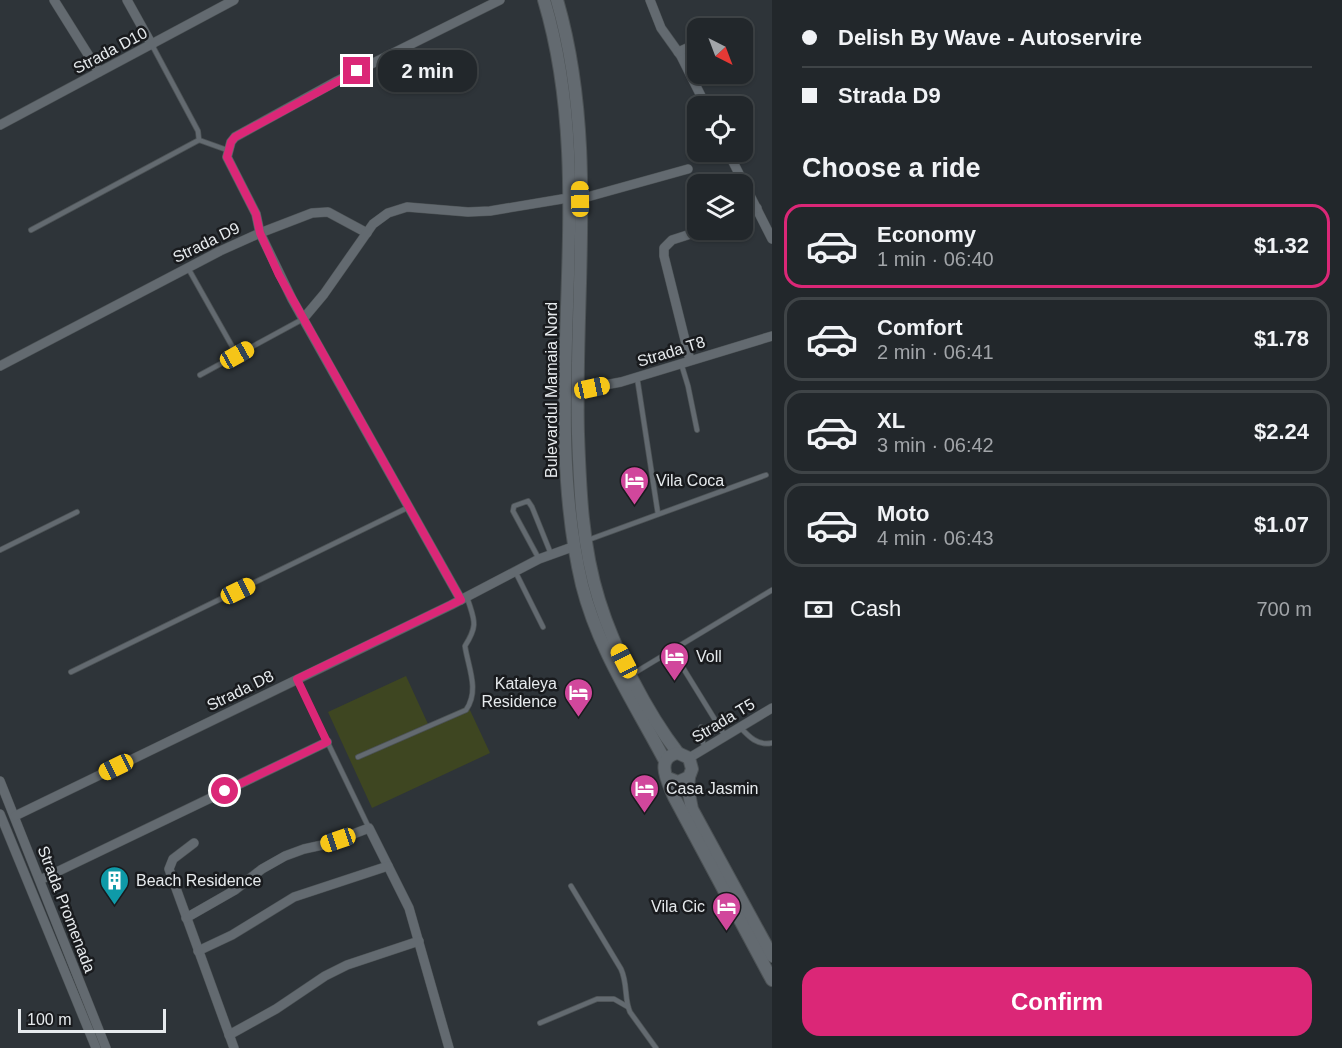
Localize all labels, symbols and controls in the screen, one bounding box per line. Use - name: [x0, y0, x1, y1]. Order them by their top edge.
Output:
- north arrow: [687, 18, 753, 84]
- map controls: [687, 18, 753, 240]
- street label: Strada D10: [71, 24, 150, 77]
- text: Delish By Wave - Autoservire: [838, 25, 1142, 50]
- callout: 2 min: [378, 50, 477, 92]
- route end: [343, 57, 370, 84]
- text: 2 min: [401, 60, 454, 82]
- text: Strada D9: [838, 83, 941, 108]
- button: locate: [687, 96, 753, 162]
- text: Choose a ride: [802, 153, 981, 183]
- button: layers: [687, 174, 753, 240]
- car: [571, 181, 589, 217]
- street label: Strada D9: [170, 219, 242, 266]
- icon: car: [805, 219, 859, 273]
- text: Economy: [877, 222, 976, 247]
- text: $1.32: [1254, 233, 1309, 258]
- text: 1 min · 06:40: [877, 248, 994, 270]
- street label: Bulevardul Mamaia Nord: [543, 302, 560, 478]
- icon: car: [805, 312, 859, 366]
- text: Comfort: [877, 315, 963, 340]
- text: $1.78: [1254, 326, 1309, 351]
- street label: Strada T8: [635, 333, 707, 370]
- car: [217, 338, 257, 372]
- text: 2 min · 06:41: [877, 341, 994, 363]
- car: [573, 375, 611, 401]
- icon: car: [805, 405, 859, 459]
- text: XL: [877, 408, 905, 433]
- text: $2.24: [1254, 419, 1309, 444]
- text: 3 min · 06:42: [877, 434, 994, 456]
- hotel icon: Vila Coca: [619, 464, 651, 506]
- place label: Vila Coca: [656, 472, 724, 489]
- icon: car: [805, 498, 859, 552]
- text: Moto: [877, 501, 930, 526]
- text: $1.07: [1254, 512, 1309, 537]
- text: 4 min · 06:43: [877, 527, 994, 549]
- car: [218, 575, 258, 607]
- icon: cash: [802, 593, 835, 626]
- text: Cash: [850, 596, 901, 621]
- text: 700 m: [1256, 598, 1312, 620]
- hotel icon: Voll: [659, 640, 691, 682]
- car: [608, 641, 640, 681]
- place label: Voll: [696, 648, 722, 665]
- street label: Strada D8: [204, 667, 276, 714]
- place label: Kataleya Residence: [481, 675, 557, 710]
- hotel icon: Kataleya Residence: [562, 676, 594, 718]
- street label: Strada T5: [689, 695, 758, 746]
- car: [96, 751, 136, 783]
- hotel icon: Casa Jasmin: [629, 772, 661, 814]
- route start: [211, 777, 238, 804]
- place label: Casa Jasmin: [666, 780, 758, 797]
- car: [318, 826, 358, 854]
- street label: Strada Promenada: [35, 843, 99, 975]
- building icon: Beach Residence: [99, 864, 131, 906]
- place label: Beach Residence: [136, 872, 262, 889]
- hotel icon: Vila Cic: [710, 890, 742, 932]
- place label: Vila Cic: [651, 898, 705, 915]
- button: Confirm: [802, 967, 1312, 1036]
- scale bar: [18, 1006, 166, 1034]
- text: 100 m: [27, 1011, 71, 1028]

